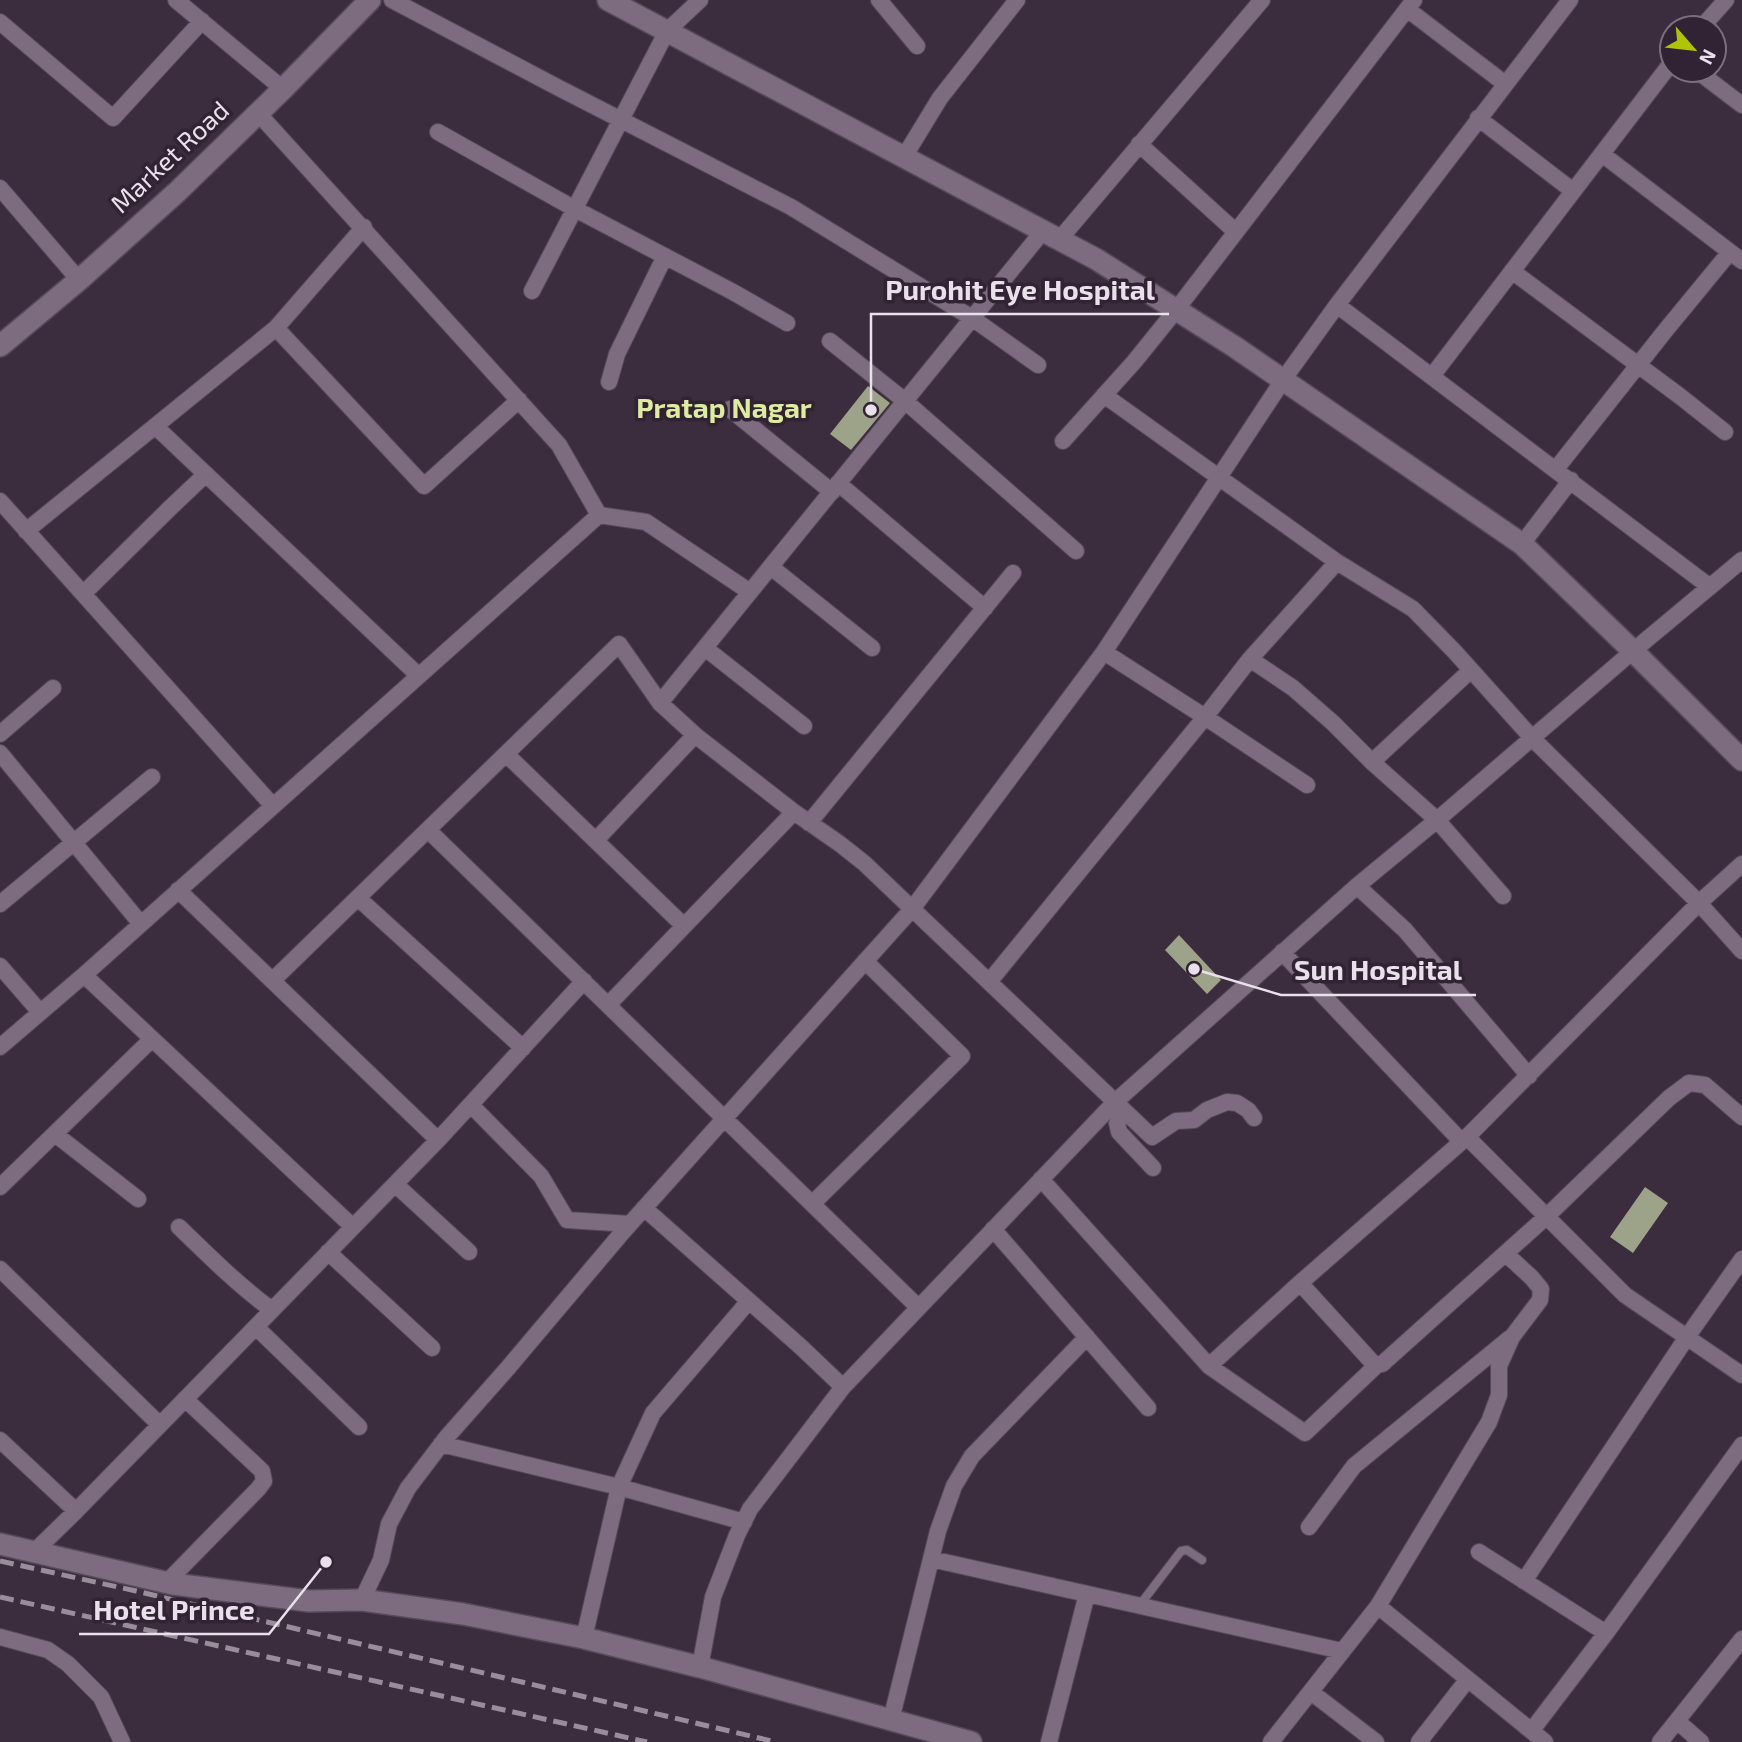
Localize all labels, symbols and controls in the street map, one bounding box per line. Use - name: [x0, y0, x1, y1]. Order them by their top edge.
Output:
- north arrow: [1658, 14, 1728, 84]
- text: N: [1695, 46, 1722, 69]
- street label: Market Road: [104, 93, 234, 218]
- callout: Purohit Eye Hospital: [871, 265, 1169, 314]
- text: Purohit Eye Hospital: [885, 272, 1156, 306]
- district label: Pratap Nagar: [636, 390, 812, 424]
- callout: Sun Hospital: [1281, 946, 1476, 995]
- text: Sun Hospital: [1294, 952, 1463, 986]
- callout: Hotel Prince: [79, 1585, 269, 1634]
- text: Hotel Prince: [93, 1592, 255, 1626]

